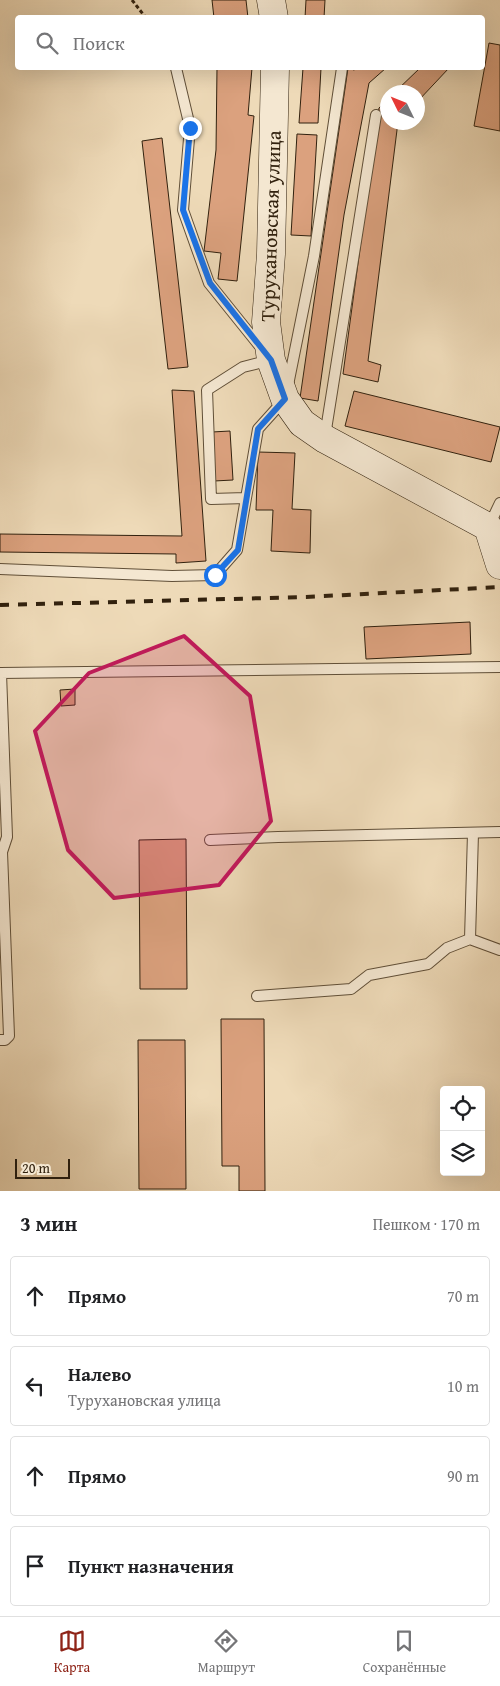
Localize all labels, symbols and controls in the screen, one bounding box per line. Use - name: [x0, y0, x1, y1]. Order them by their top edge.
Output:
- search box: [15, 15, 485, 70]
- icon: search: [33, 29, 61, 57]
- text: Поиск: [73, 29, 125, 57]
- north arrow: [380, 85, 425, 130]
- route end: [179, 117, 202, 140]
- street label: Турухановская улица: [252, 130, 288, 322]
- route start: [204, 564, 227, 587]
- map controls: [440, 1086, 485, 1176]
- button: locate: [440, 1086, 485, 1131]
- button: layers: [440, 1131, 485, 1176]
- scale bar: [15, 1156, 70, 1179]
- text: 20 m: [22, 1158, 50, 1178]
- text: 3 мин: [20, 1208, 77, 1239]
- text: Пешком · 170 m: [373, 1212, 480, 1236]
- icon: ahead: [21, 1282, 49, 1310]
- text: Прямо: [68, 1282, 126, 1310]
- text: 70 m: [447, 1284, 479, 1308]
- text: Налево: [68, 1360, 131, 1388]
- icon: left: [21, 1372, 49, 1400]
- text: 10 m: [447, 1374, 479, 1398]
- text: Турухановская улица: [68, 1388, 221, 1412]
- icon: ahead: [21, 1462, 49, 1490]
- text: Прямо: [68, 1462, 126, 1490]
- text: 90 m: [447, 1464, 479, 1488]
- icon: arrive: [21, 1552, 49, 1580]
- text: Пункт назначения: [68, 1552, 234, 1580]
- tab: Карта: [54, 1627, 90, 1677]
- tab: Маршрут: [198, 1627, 255, 1677]
- tab: Сохранённые: [363, 1627, 446, 1677]

